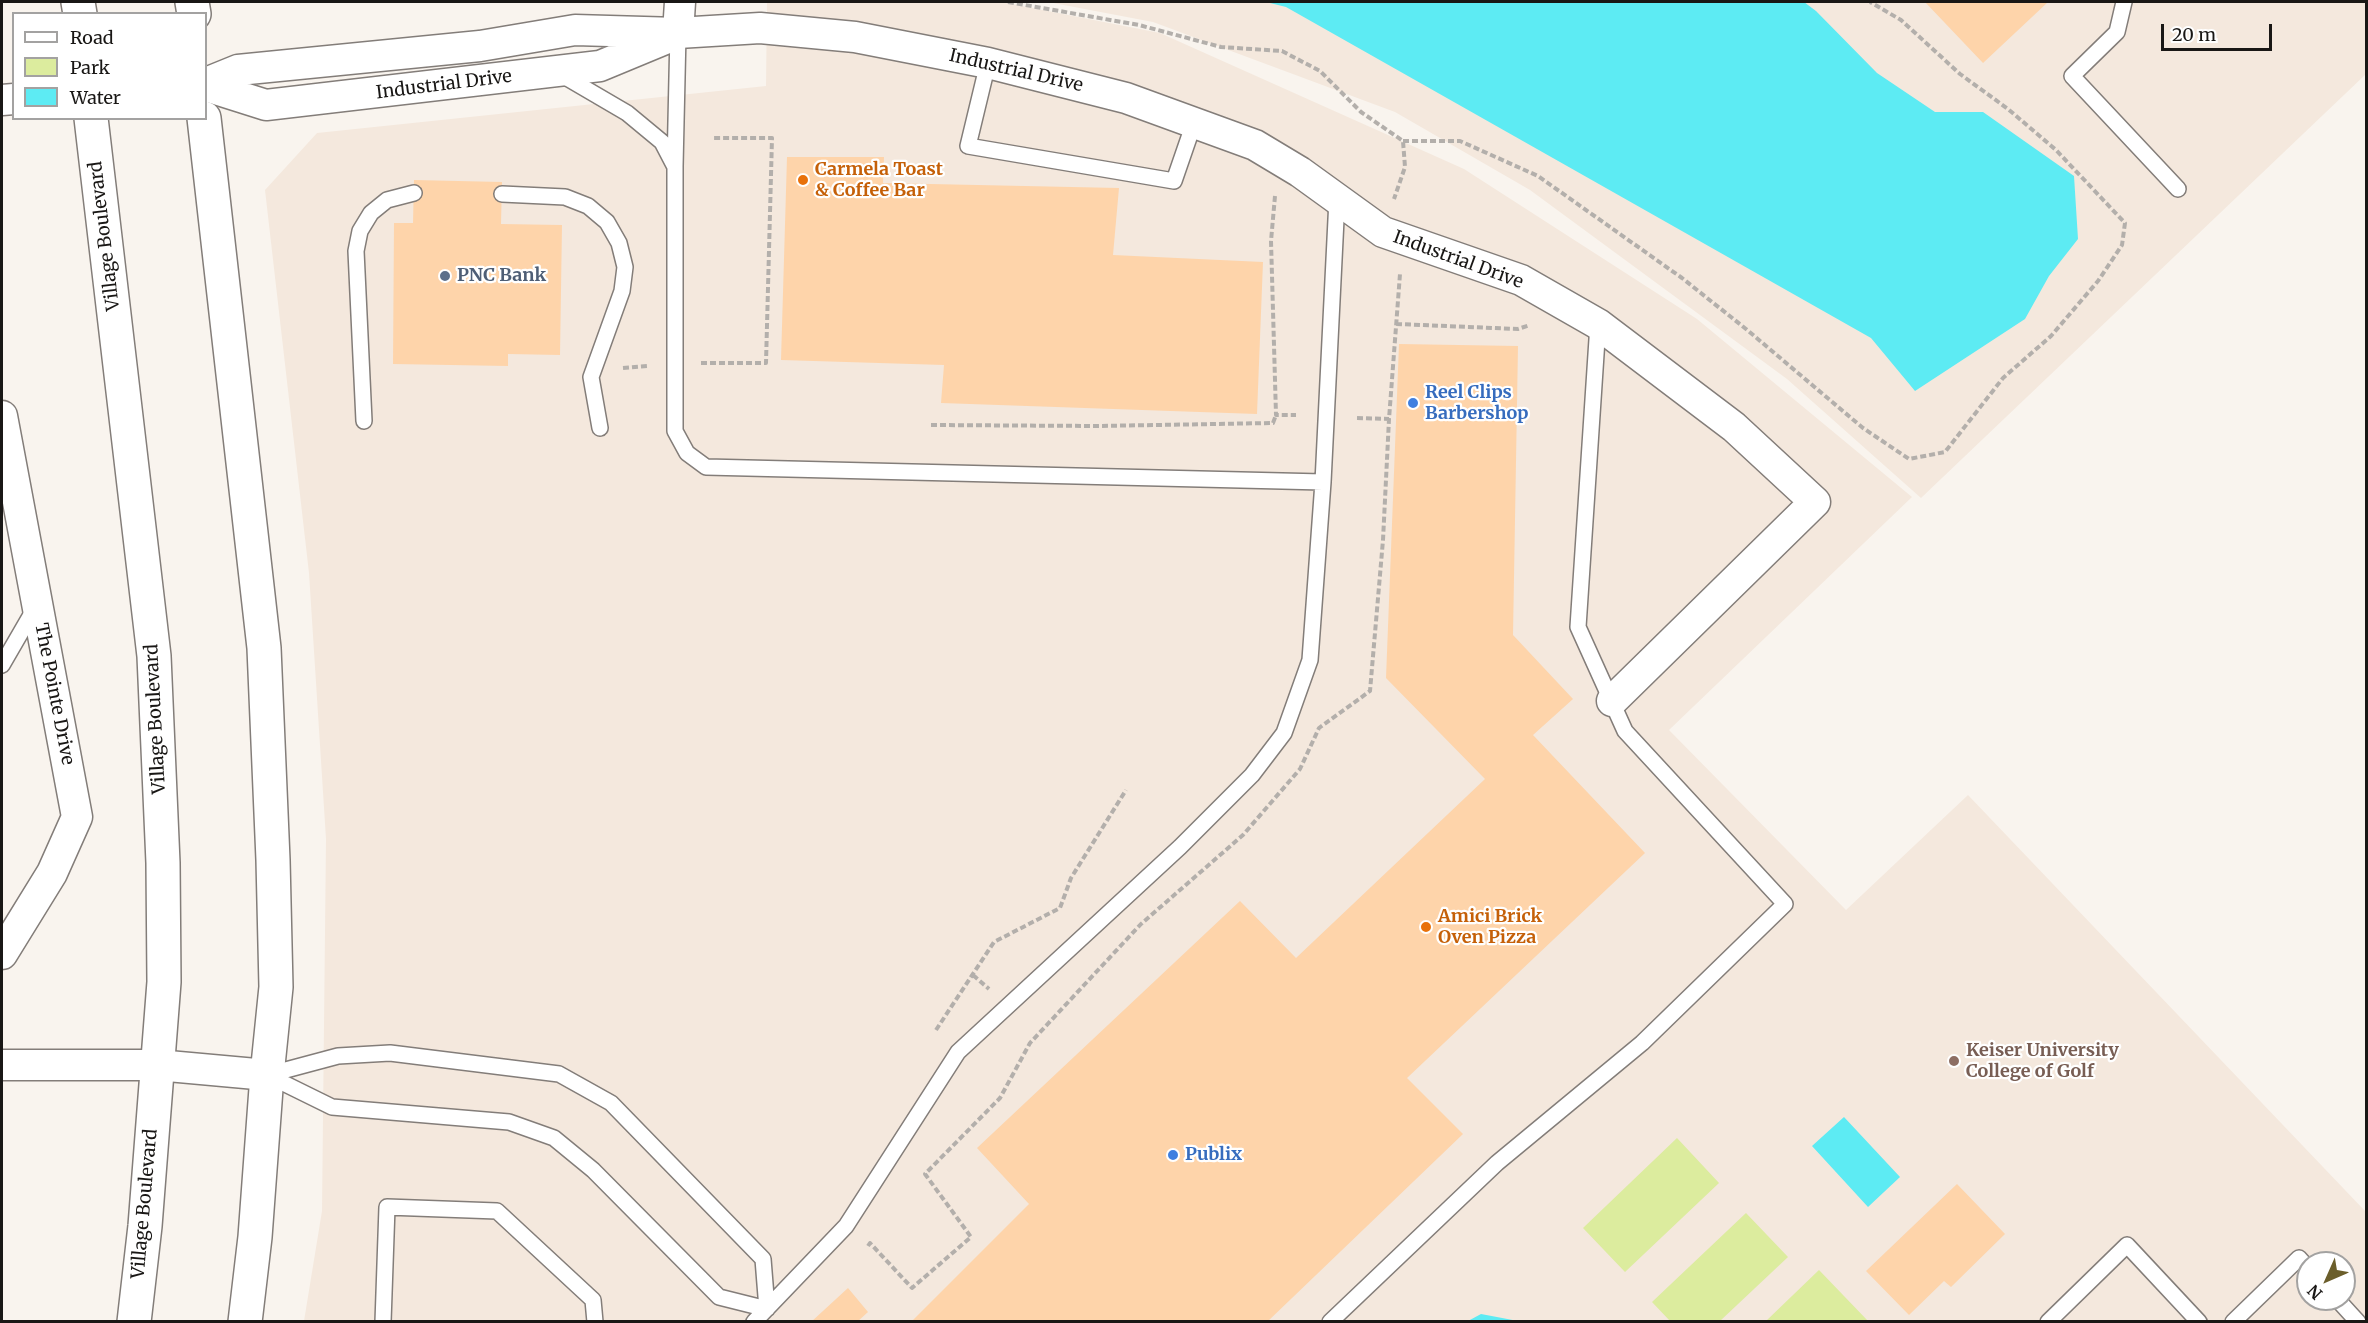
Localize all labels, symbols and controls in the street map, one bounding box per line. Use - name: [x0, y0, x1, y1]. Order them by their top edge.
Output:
- legend: [12, 12, 207, 120]
- scale bar: [2164, 12, 2275, 50]
- text: 20 m: [2172, 23, 2216, 46]
- text: Road: [70, 26, 114, 49]
- street label: Industrial Drive: [947, 45, 1085, 97]
- text: Park: [70, 56, 110, 79]
- street label: Industrial Drive: [375, 66, 513, 104]
- text: Water: [70, 86, 121, 109]
- place label: Carmela Toast & Coffee Bar: [815, 159, 943, 201]
- street label: Village Boulevard: [85, 160, 125, 312]
- marker: Carmela Toast & Coffee Bar: [796, 173, 810, 187]
- street label: Industrial Drive: [1390, 226, 1526, 294]
- place label: PNC Bank: [457, 265, 546, 287]
- marker: PNC Bank: [438, 269, 452, 283]
- place label: Reel Clips Barbershop: [1425, 382, 1529, 424]
- marker: Reel Clips Barbershop: [1406, 396, 1420, 410]
- street label: The Pointe Drive: [30, 621, 78, 767]
- street label: Village Boulevard: [141, 643, 171, 795]
- place label: Amici Brick Oven Pizza: [1438, 906, 1542, 948]
- marker: Amici Brick Oven Pizza: [1419, 920, 1433, 934]
- place label: Keiser University College of Golf: [1966, 1040, 2119, 1082]
- marker: Keiser University College of Golf: [1947, 1054, 1961, 1068]
- street label: Village Boulevard: [128, 1128, 162, 1280]
- place label: Publix: [1185, 1144, 1242, 1166]
- marker: Publix: [1166, 1148, 1180, 1162]
- north arrow: [2296, 1251, 2356, 1311]
- text: N: [2303, 1281, 2326, 1304]

